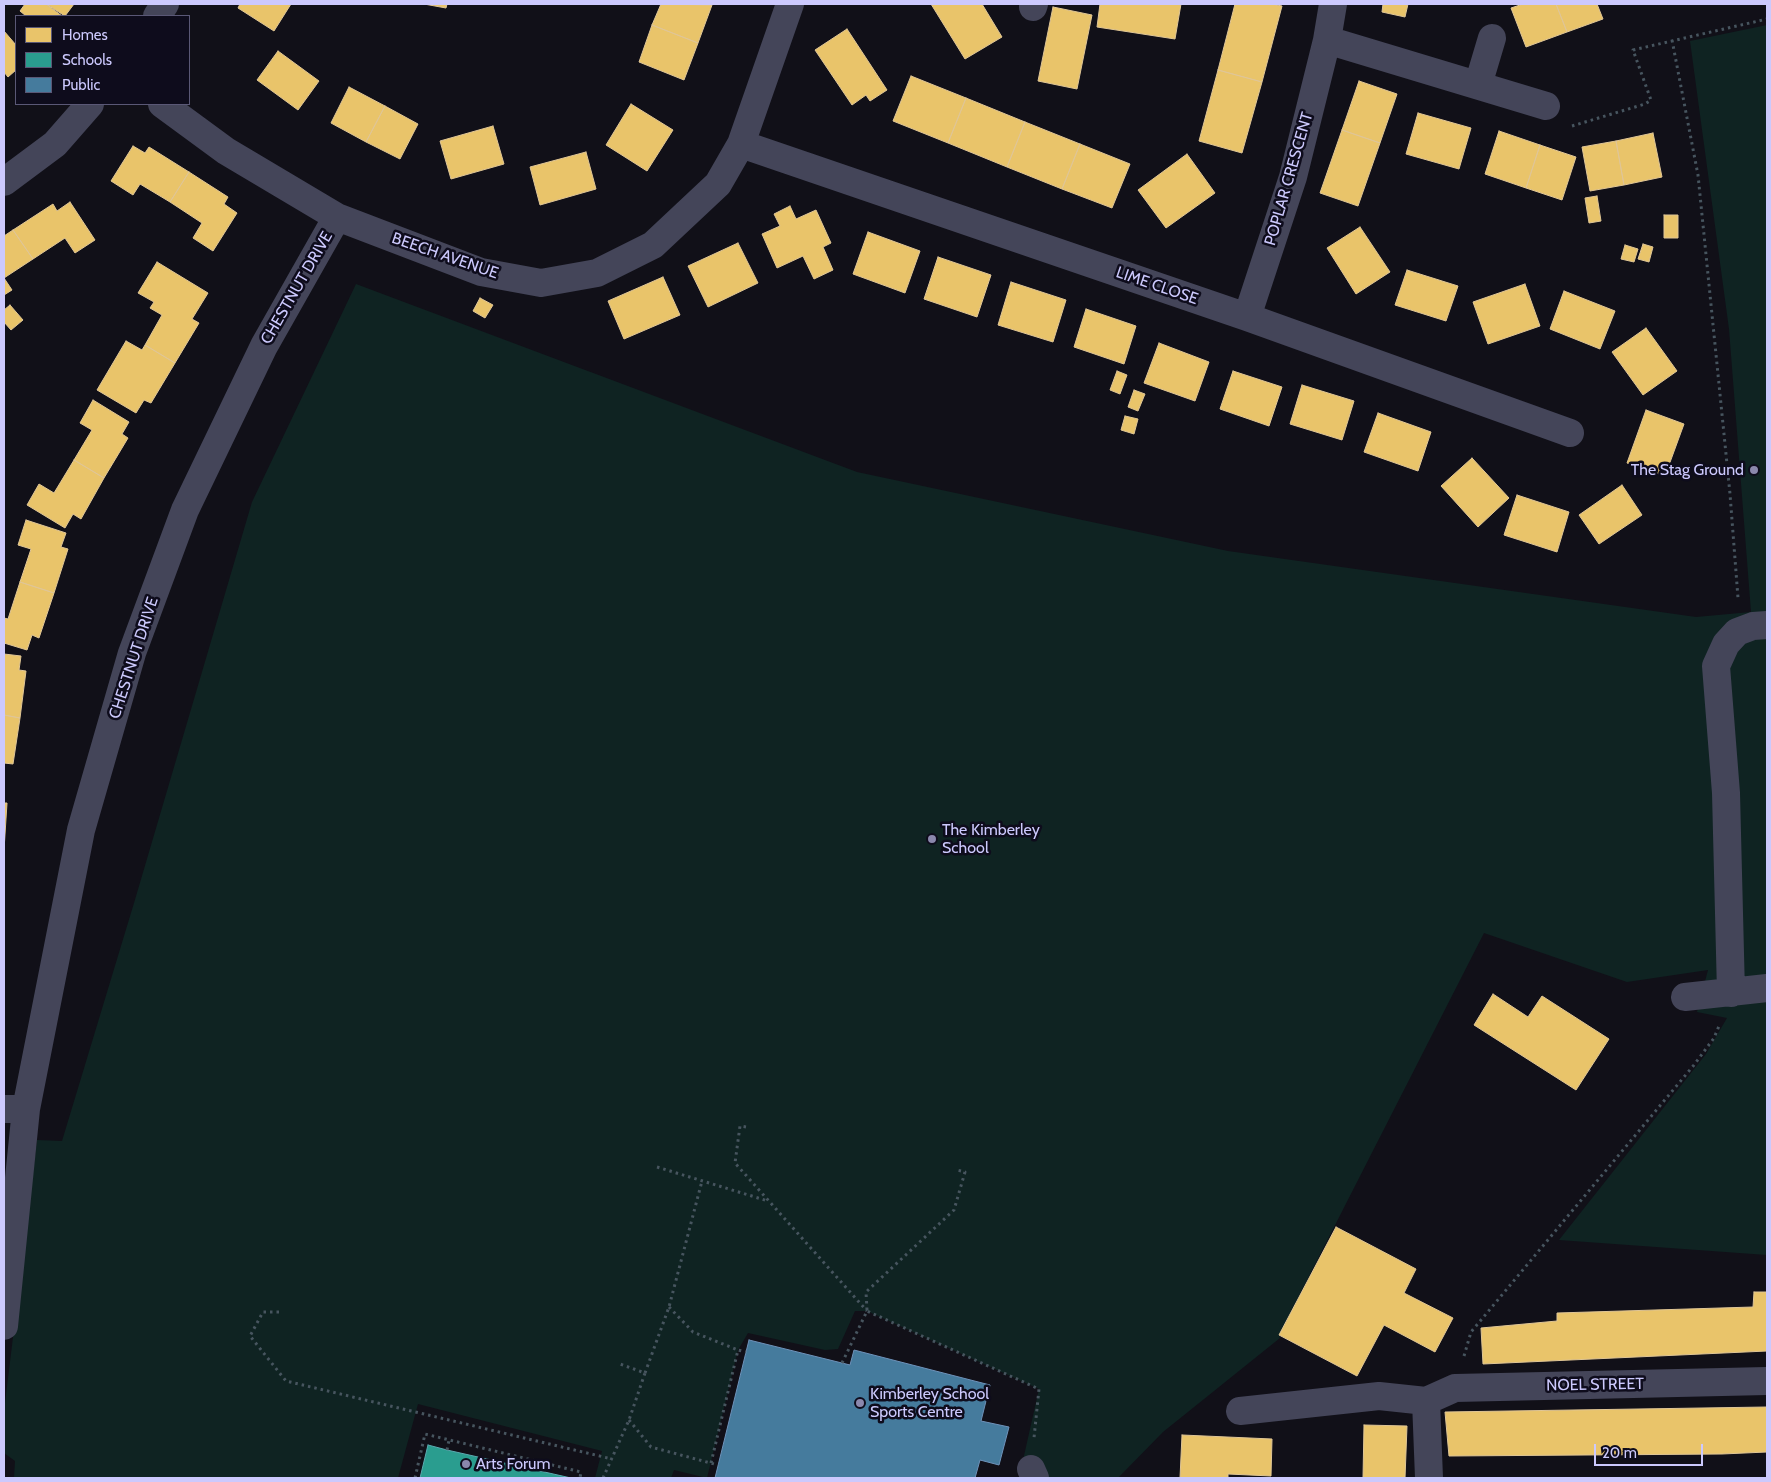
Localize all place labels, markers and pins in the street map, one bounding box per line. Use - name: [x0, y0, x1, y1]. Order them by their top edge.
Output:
- place label: The Stag Ground: [1631, 460, 1744, 480]
- marker: The Stag Ground: [1748, 464, 1760, 476]
- place label: The Kimberley School: [942, 820, 1040, 858]
- marker: The Kimberley School: [926, 833, 938, 845]
- place label: Kimberley School Sports Centre: [870, 1384, 989, 1422]
- marker: Kimberley School Sports Centre: [854, 1397, 866, 1409]
- place label: Arts Forum: [476, 1454, 550, 1474]
- marker: Arts Forum: [460, 1458, 472, 1470]

